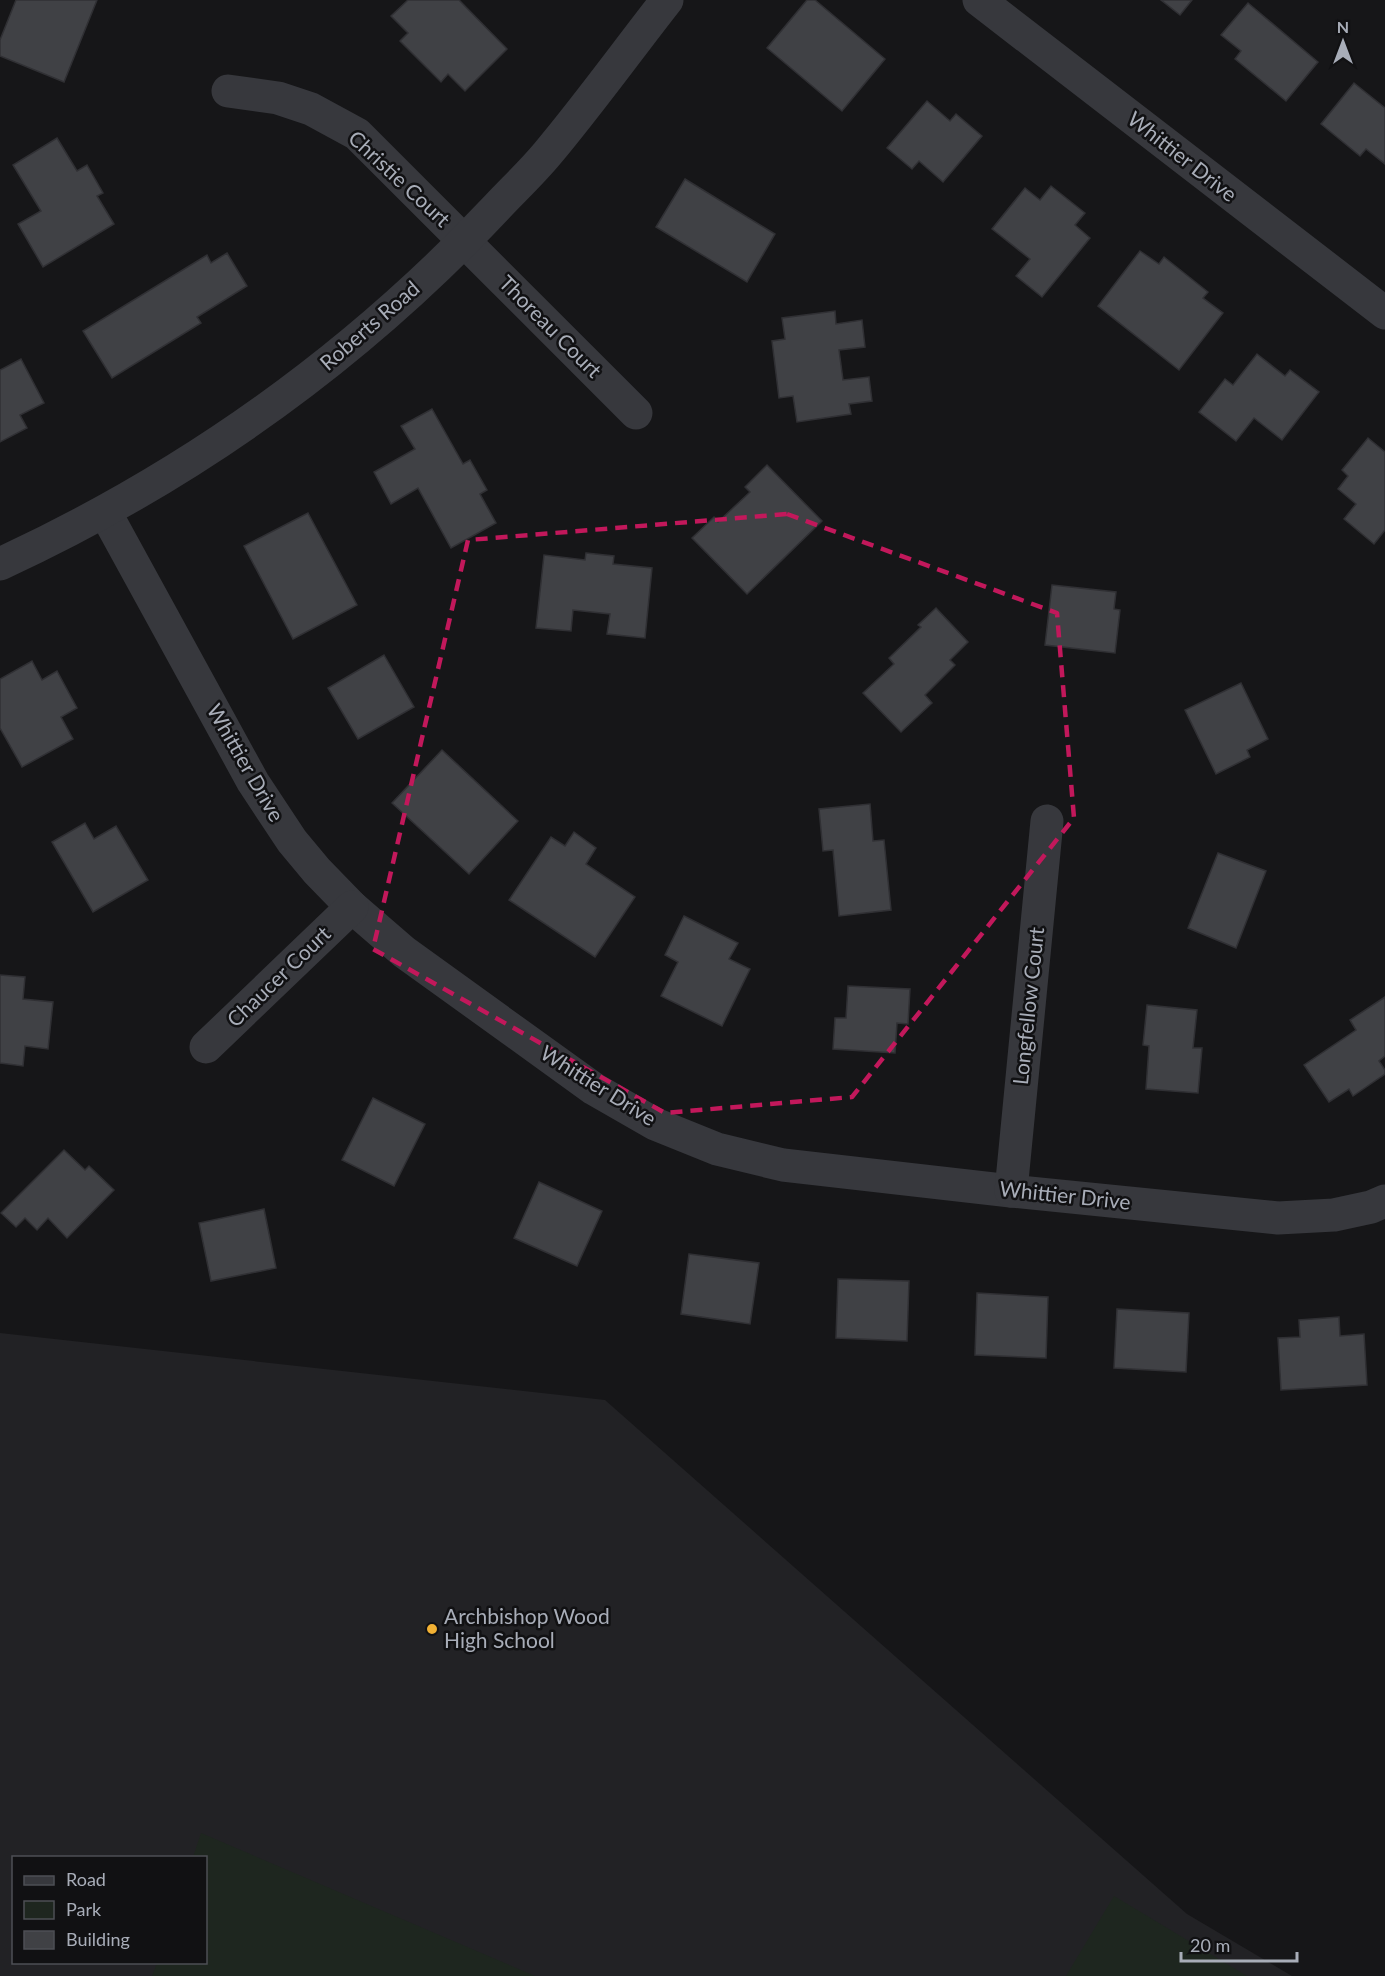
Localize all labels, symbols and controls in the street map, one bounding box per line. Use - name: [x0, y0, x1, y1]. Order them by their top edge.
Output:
- north arrow: [1313, 12, 1373, 72]
- text: N: [1337, 17, 1349, 36]
- street label: Whittier Drive: [1123, 105, 1242, 206]
- street label: Christie Court: [344, 125, 456, 232]
- street label: Thoreau Court: [495, 270, 608, 383]
- street label: Roberts Road: [314, 275, 424, 375]
- street label: Whittier Drive: [203, 699, 290, 826]
- street label: Chaucer Court: [221, 920, 335, 1031]
- street label: Longfellow Court: [1007, 925, 1048, 1086]
- street label: Whittier Drive: [536, 1039, 661, 1130]
- street label: Whittier Drive: [998, 1175, 1132, 1214]
- place label: Archbishop Wood High School: [444, 1603, 610, 1652]
- marker: Archbishop Wood High School: [425, 1622, 439, 1636]
- legend: [12, 1856, 207, 1964]
- text: Road: [66, 1868, 106, 1890]
- text: Park: [66, 1898, 102, 1920]
- scale bar: [1181, 1925, 1296, 1963]
- text: Building: [66, 1928, 130, 1950]
- text: 20 m: [1190, 1934, 1230, 1956]

